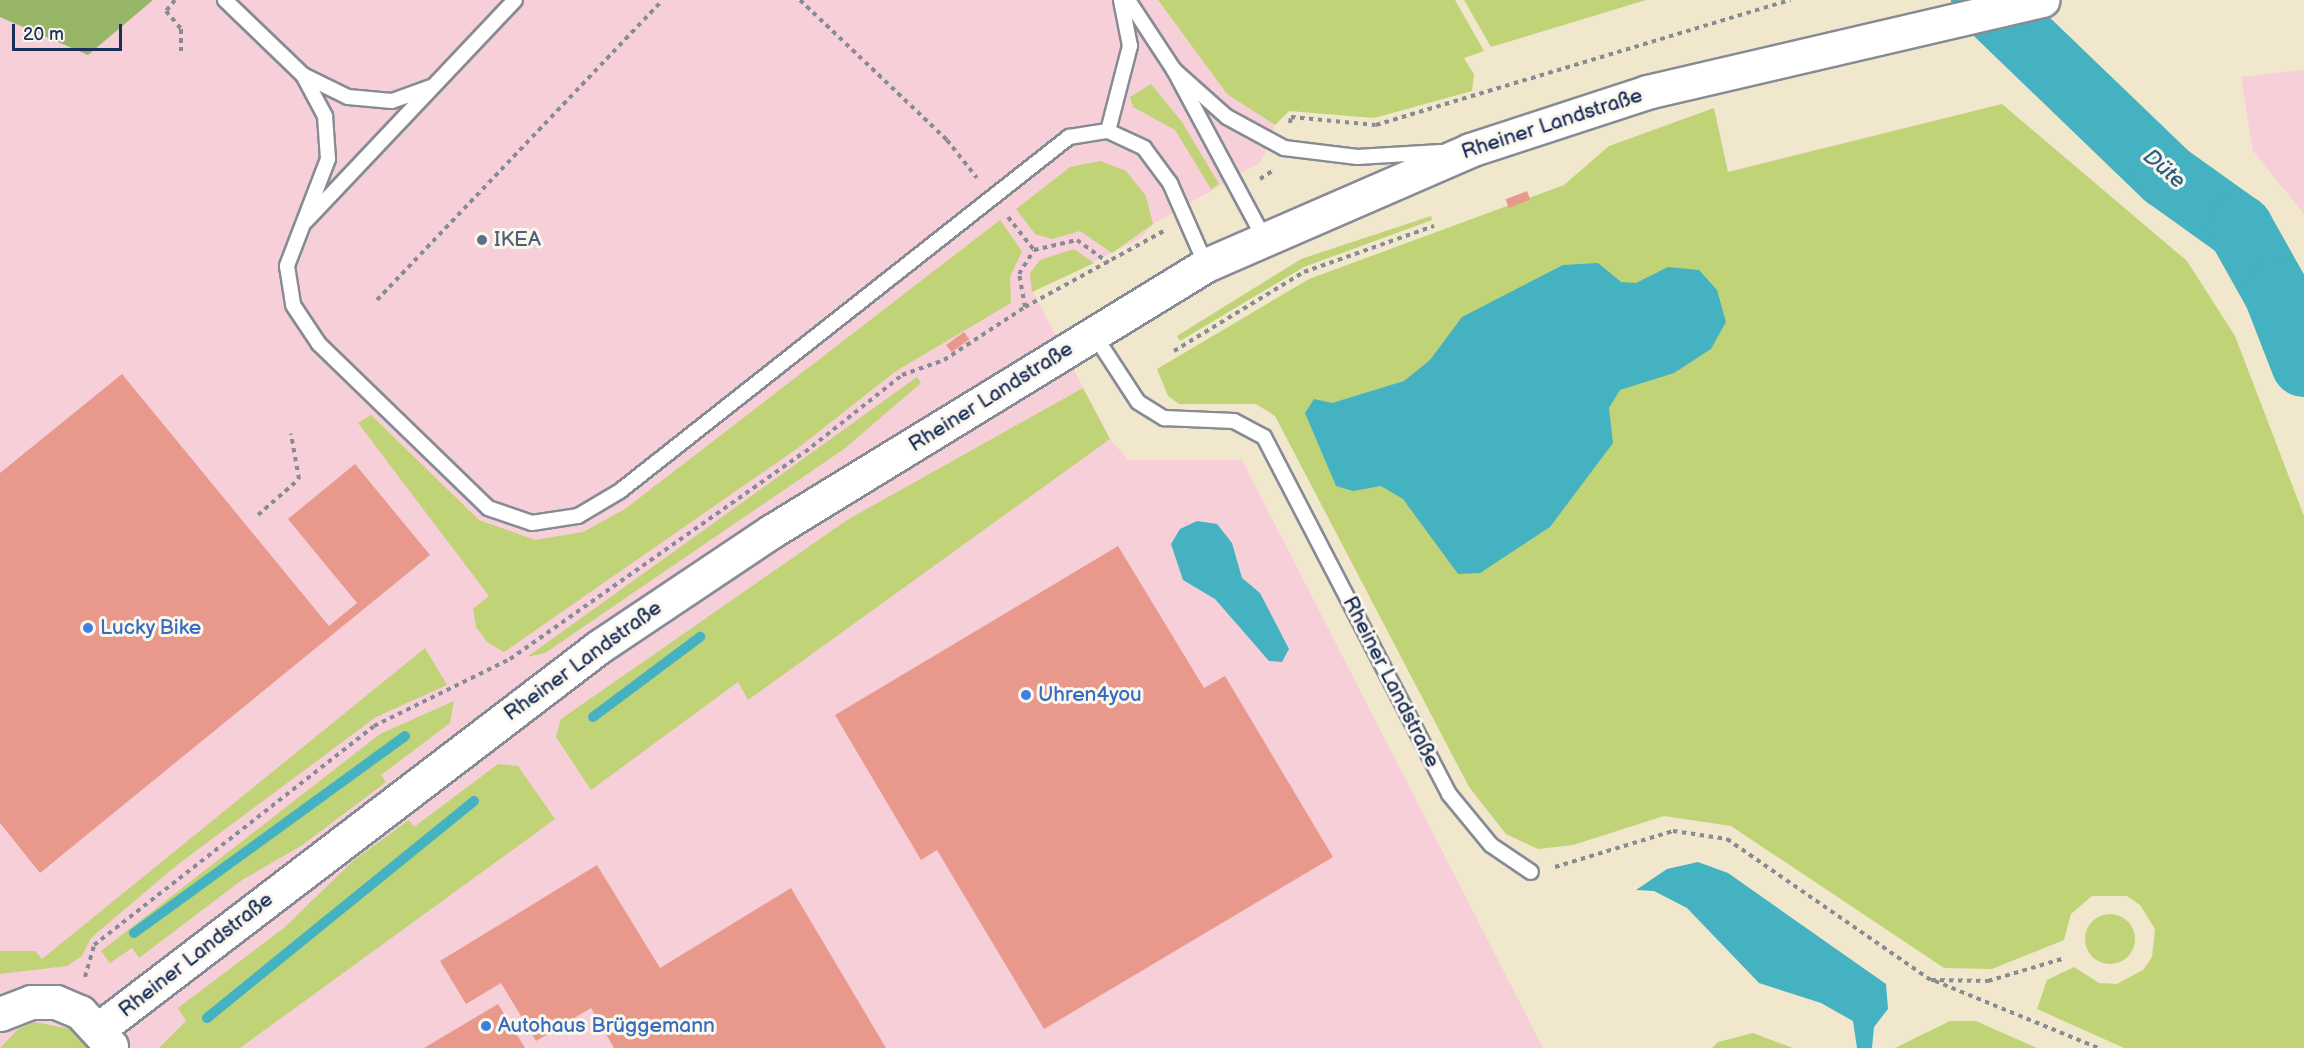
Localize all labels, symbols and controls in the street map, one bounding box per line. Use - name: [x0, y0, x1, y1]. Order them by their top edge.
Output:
- scale bar: [15, 12, 124, 50]
- text: 20 m: [23, 24, 64, 45]
- street label: Rheiner Landstraße: [1458, 83, 1646, 165]
- water label: Düte: [2137, 143, 2191, 195]
- place label: IKEA: [494, 227, 541, 253]
- marker: IKEA: [475, 233, 489, 247]
- street label: Rheiner Landstraße: [904, 336, 1078, 458]
- street label: Rheiner Landstraße: [1337, 592, 1445, 772]
- street label: Rheiner Landstraße: [499, 595, 667, 727]
- place label: Lucky Bike: [100, 615, 203, 641]
- marker: Lucky Bike: [81, 621, 95, 635]
- place label: Uhren4you: [1038, 682, 1142, 708]
- marker: Uhren4you: [1019, 688, 1033, 702]
- street label: Rheiner Landstraße: [114, 887, 278, 1023]
- place label: Autohaus Brüggemann: [498, 1013, 715, 1039]
- marker: Autohaus Brüggemann: [479, 1019, 493, 1033]

